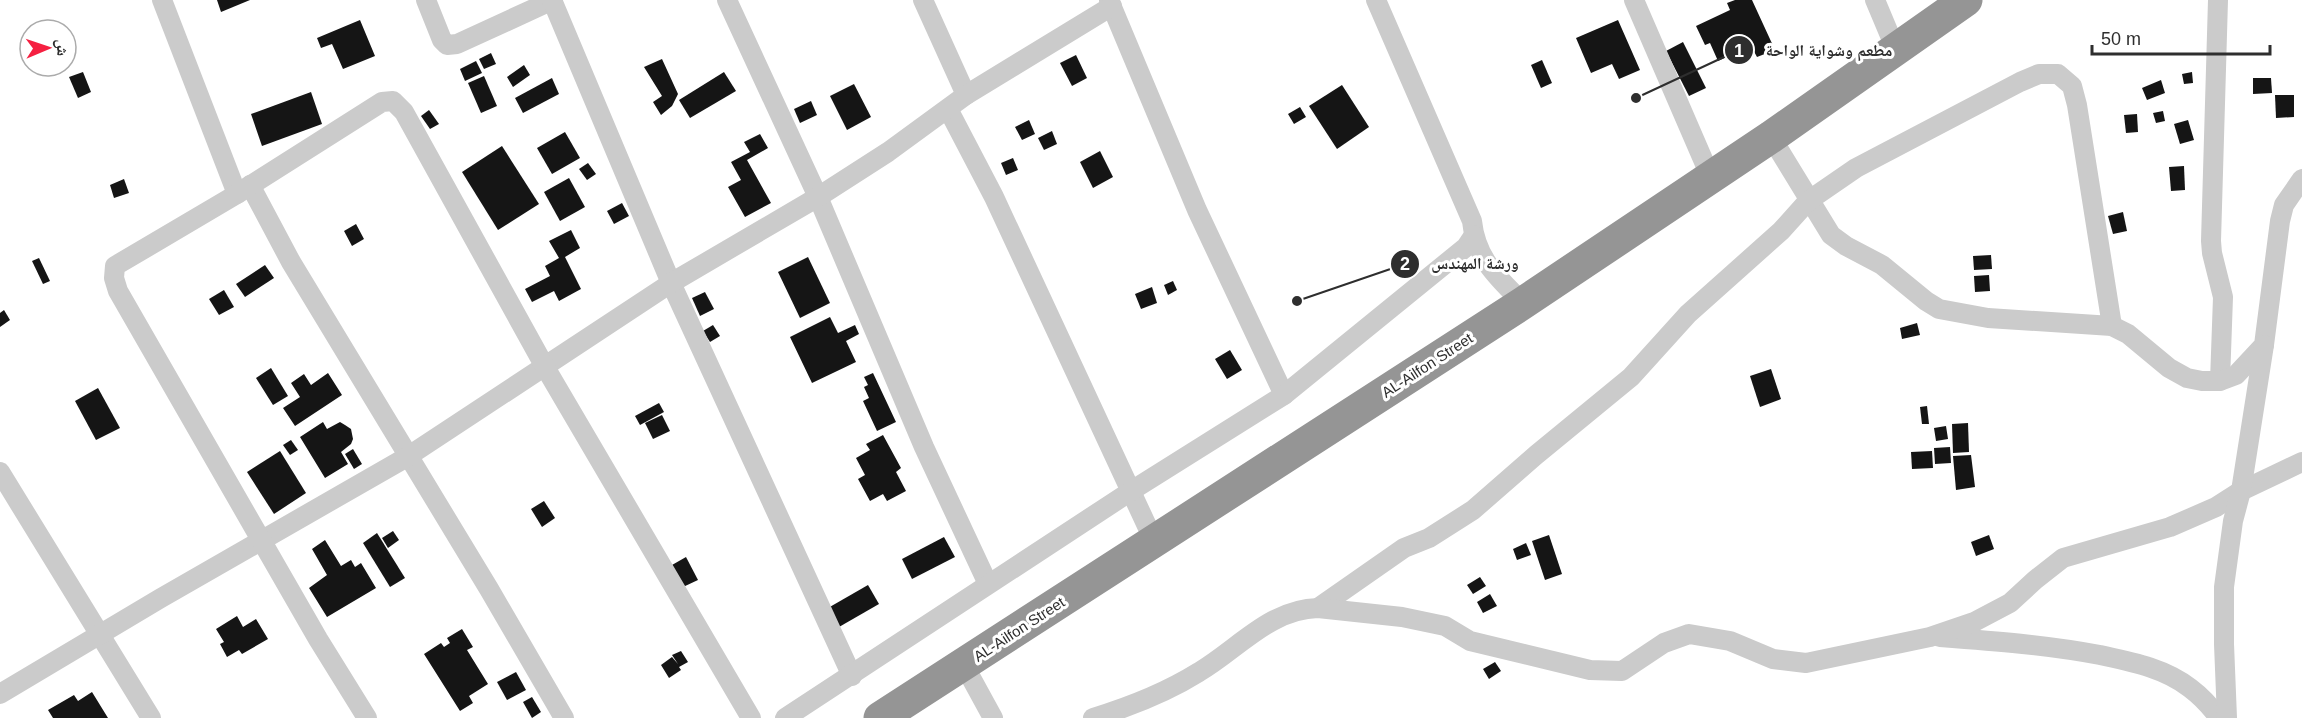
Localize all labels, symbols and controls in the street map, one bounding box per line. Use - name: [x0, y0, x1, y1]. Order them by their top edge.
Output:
- north arrow: [18, 18, 78, 78]
- scale bar: [2092, 18, 2270, 56]
- text: 50 m: [2101, 29, 2141, 49]
- callout: مطعم وشواية الواحة: [1724, 33, 1905, 67]
- text: ش: [53, 39, 71, 56]
- text: 1: [1734, 41, 1744, 61]
- text: مطعم وشواية الواحة: [1766, 42, 1892, 62]
- callout: ورشة المهندس: [1390, 247, 1531, 281]
- text: 2: [1400, 254, 1410, 274]
- text: ورشة المهندس: [1431, 255, 1519, 273]
- street label: AL-Ailfon Street: [1378, 329, 1476, 401]
- street label: AL-Ailfon Street: [970, 593, 1068, 665]

